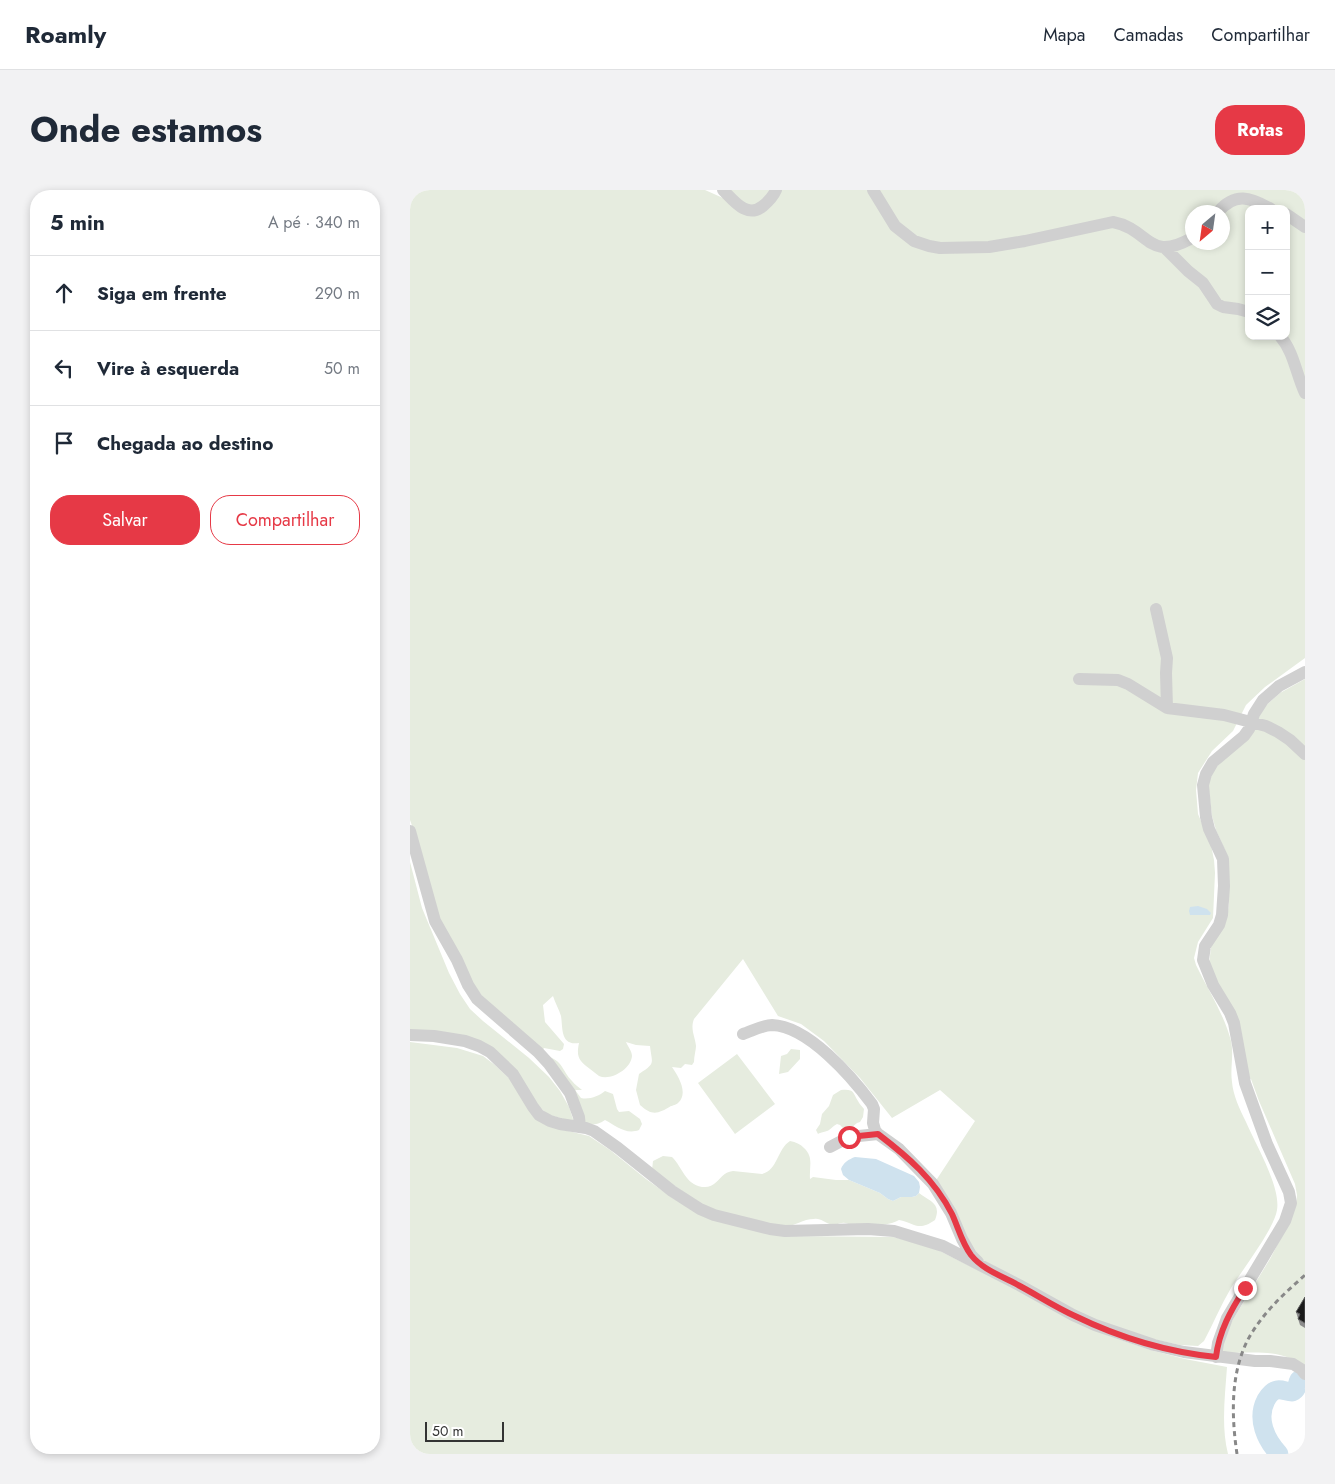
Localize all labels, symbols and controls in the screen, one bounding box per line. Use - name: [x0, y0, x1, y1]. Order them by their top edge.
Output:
- text: Roamly: [25, 17, 106, 52]
- text: Mapa: [1043, 22, 1085, 48]
- text: Camadas: [1113, 22, 1183, 48]
- text: Compartilhar: [1211, 22, 1310, 48]
- text: Onde estamos: [30, 105, 262, 155]
- button: Rotas: [1215, 105, 1305, 155]
- north arrow: [1185, 205, 1230, 250]
- map controls: [1245, 205, 1290, 340]
- button: +: [1245, 205, 1290, 250]
- text: 5 min: [50, 208, 105, 238]
- text: A pé · 340 m: [268, 211, 360, 234]
- button: −: [1245, 250, 1290, 295]
- icon: ahead: [50, 279, 78, 307]
- text: Siga em frente: [97, 280, 227, 307]
- text: 290 m: [315, 282, 360, 305]
- button: layers: [1245, 295, 1290, 340]
- icon: left: [50, 354, 78, 382]
- text: Vire à esquerda: [97, 355, 239, 382]
- text: 50 m: [324, 357, 360, 380]
- icon: arrive: [50, 429, 78, 457]
- text: Chegada ao destino: [97, 430, 273, 457]
- button: Salvar: [50, 495, 200, 545]
- button: Compartilhar: [210, 495, 360, 545]
- route start: [838, 1126, 861, 1149]
- route end: [1234, 1277, 1257, 1300]
- scale bar: [425, 1419, 504, 1442]
- text: 50 m: [432, 1421, 463, 1441]

